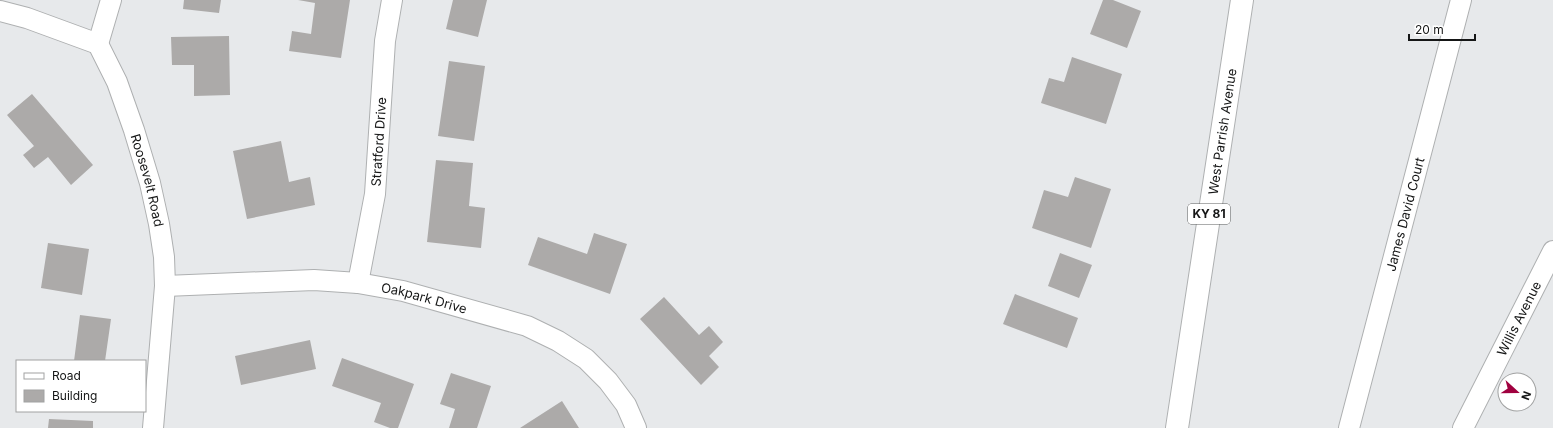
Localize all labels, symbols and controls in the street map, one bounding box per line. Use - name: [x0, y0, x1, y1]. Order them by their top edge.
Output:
- scale bar: [1409, 16, 1475, 42]
- text: 20 m: [1415, 22, 1444, 37]
- street label: West Parrish Avenue: [1205, 67, 1240, 196]
- street label: Stratford Drive: [368, 96, 389, 187]
- street label: Roosevelt Road: [128, 132, 167, 228]
- street label: James David Court: [1382, 155, 1428, 273]
- road number: KY 81: [1188, 204, 1230, 224]
- street label: Willis Avenue: [1493, 278, 1544, 358]
- street label: Oakpark Drive: [380, 279, 469, 317]
- legend: [16, 360, 146, 412]
- text: Road: [52, 368, 81, 383]
- north arrow: [1497, 372, 1537, 412]
- text: Building: [52, 388, 97, 403]
- text: N: [1518, 389, 1534, 402]

